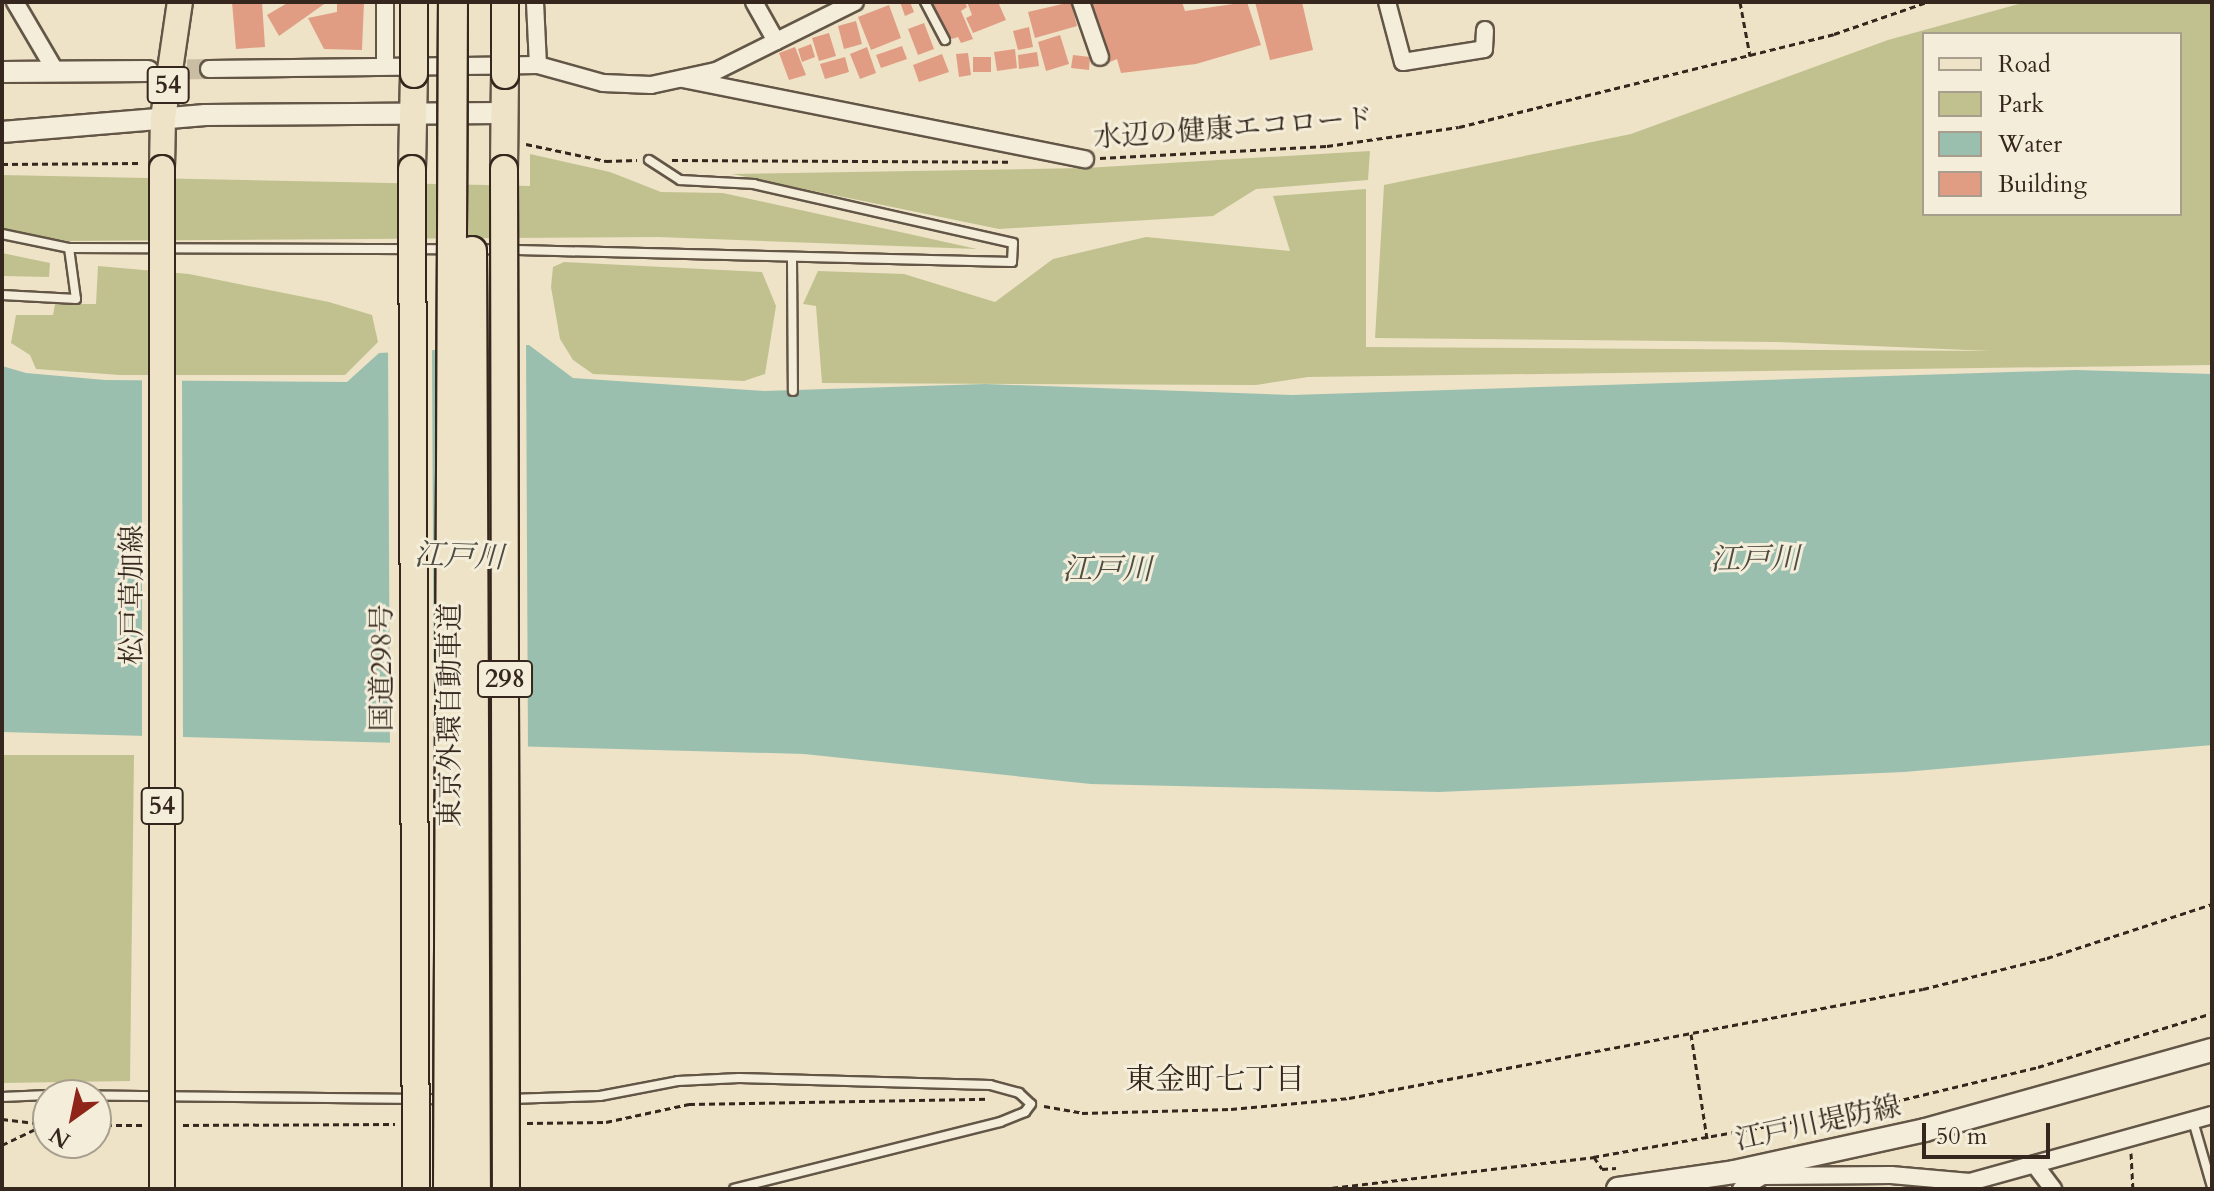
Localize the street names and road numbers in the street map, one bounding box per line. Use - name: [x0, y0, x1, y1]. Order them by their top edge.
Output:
- road number: 54: [146, 63, 190, 107]
- street label: 水辺の健康エコロード: [1092, 101, 1374, 155]
- street label: 松戸草加線: [115, 525, 149, 665]
- street label: 東京外環自動車道: [433, 603, 467, 827]
- street label: 国道298号: [365, 604, 399, 732]
- road number: 298: [477, 657, 533, 701]
- road number: 54: [140, 784, 184, 828]
- street label: 江戸川堤防線: [1732, 1089, 1904, 1157]

